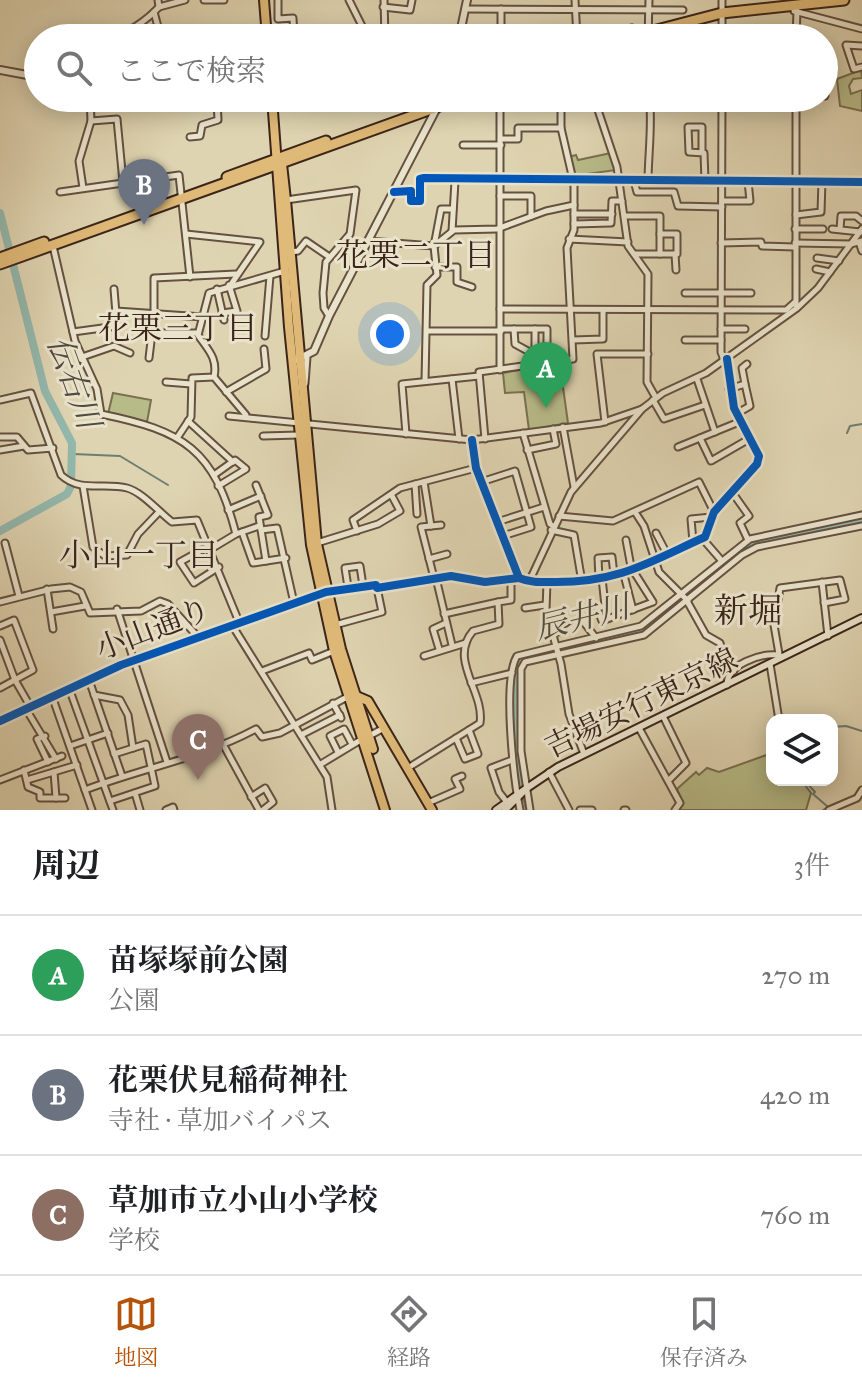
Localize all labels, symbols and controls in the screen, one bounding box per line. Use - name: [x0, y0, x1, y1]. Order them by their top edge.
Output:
- search box: [24, 24, 838, 112]
- icon: search: [52, 46, 96, 90]
- text: ここで検索: [116, 53, 266, 89]
- pin: B: [118, 159, 170, 225]
- district label: 花栗二丁目: [336, 236, 496, 275]
- district label: 花栗三丁目: [98, 309, 258, 348]
- your location: [370, 314, 410, 354]
- water label: 伝右川: [39, 330, 109, 437]
- pin: A: [520, 342, 572, 408]
- district label: 小山一丁目: [59, 536, 219, 575]
- water label: 辰井川: [531, 586, 636, 648]
- district label: 新堀: [714, 590, 782, 631]
- street label: 小山通り: [91, 591, 215, 667]
- street label: 吉場安行東京線: [539, 641, 743, 765]
- pin: C: [172, 714, 224, 780]
- map controls: [766, 714, 838, 786]
- button: layers: [766, 714, 838, 786]
- text: 周辺: [32, 845, 100, 886]
- text: 3件: [794, 849, 830, 881]
- text: 苗塚塚前公園: [108, 942, 288, 978]
- text: A: [49, 959, 67, 991]
- text: 270 m: [761, 959, 830, 991]
- text: 公園: [108, 984, 160, 1016]
- text: 花栗伏見稲荷神社: [108, 1062, 348, 1098]
- text: B: [49, 1079, 67, 1111]
- text: 420 m: [760, 1079, 830, 1111]
- text: 寺社 · 草加バイパス: [108, 1104, 332, 1136]
- text: 草加市立小山小学校: [108, 1182, 378, 1218]
- text: C: [49, 1199, 67, 1231]
- text: 760 m: [760, 1199, 830, 1231]
- text: 学校: [108, 1224, 160, 1256]
- tab: 地図: [114, 1292, 158, 1371]
- tab: 経路: [387, 1292, 431, 1371]
- tab: 保存済み: [660, 1292, 748, 1371]

